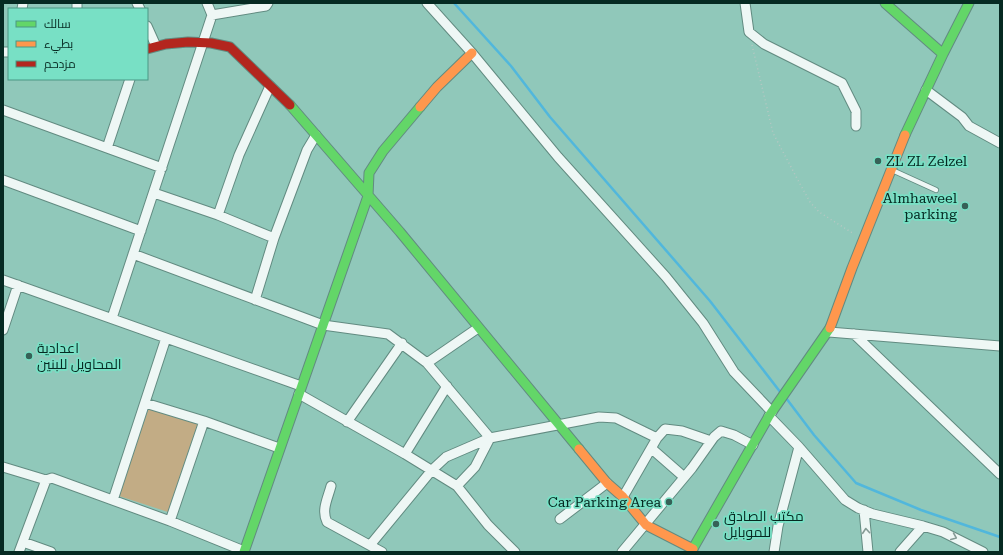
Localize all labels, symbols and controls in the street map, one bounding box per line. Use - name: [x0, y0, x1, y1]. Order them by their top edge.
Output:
- legend: [8, 8, 148, 80]
- text: سالك: [44, 17, 71, 31]
- text: بطيء: [44, 37, 73, 54]
- text: مزدحم: [44, 57, 76, 72]
- place label: ZL ZL Zelzel: [886, 153, 968, 169]
- marker: ZL ZL Zelzel: [873, 156, 883, 166]
- place label: Almhaweel parking: [883, 190, 958, 222]
- marker: Almhaweel parking: [960, 201, 970, 211]
- place label: اعدادية المحاويل للبنين: [37, 340, 122, 372]
- marker: اعدادية المحاويل للبنين: [24, 351, 34, 361]
- place label: Car Parking Area: [548, 494, 661, 510]
- marker: Car Parking Area: [664, 497, 674, 507]
- place label: مكتب الصادق للموبايل: [724, 508, 804, 540]
- marker: مكتب الصادق للموبايل: [711, 519, 721, 529]
- one-way arrow: [862, 528, 871, 534]
- one-way arrow: [949, 532, 957, 540]

